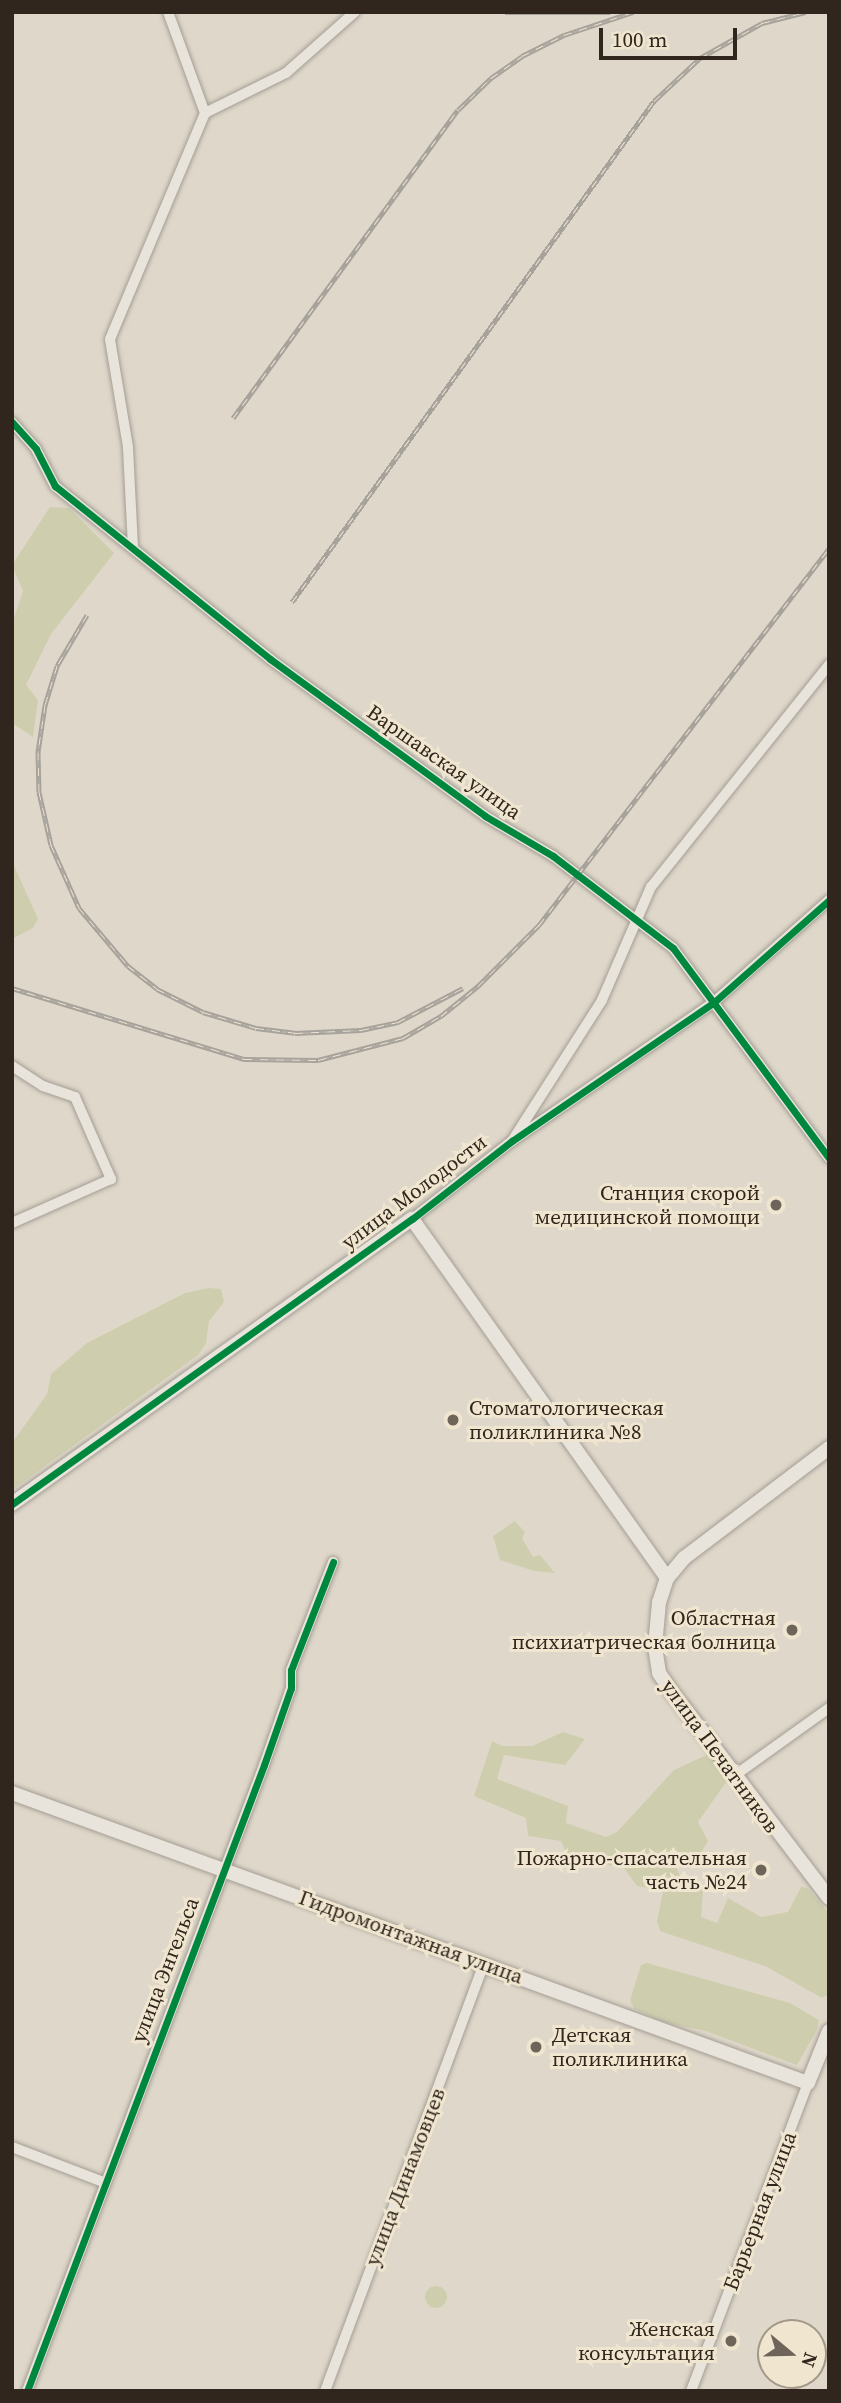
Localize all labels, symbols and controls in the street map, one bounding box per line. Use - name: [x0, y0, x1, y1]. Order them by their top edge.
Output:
- scale bar: [603, 14, 741, 58]
- text: 100 m: [612, 25, 667, 54]
- street label: Варшавская улица: [362, 699, 526, 825]
- street label: улица Молодости: [337, 1129, 491, 1255]
- place label: Станция скорой медицинской помощи: [535, 1180, 760, 1230]
- marker: Станция скорой медицинской помощи: [766, 1195, 786, 1215]
- place label: Стоматологическая поликлиника №8: [469, 1395, 664, 1445]
- marker: Стоматологическая поликлиника №8: [443, 1410, 463, 1430]
- place label: Областная психиатрическая болница: [512, 1605, 776, 1655]
- marker: Областная психиатрическая болница: [782, 1620, 802, 1640]
- street label: улица Печатников: [656, 1674, 784, 1838]
- place label: Пожарно-спасательная часть №24: [516, 1845, 747, 1895]
- marker: Пожарно-спасательная часть №24: [753, 1862, 769, 1878]
- street label: Гидромонтажная улица: [295, 1885, 527, 1989]
- street label: улица Энгельса: [126, 1894, 204, 2046]
- place label: Детская поликлиника: [552, 2022, 688, 2072]
- marker: Детская поликлиника: [526, 2037, 546, 2057]
- street label: улица Динамовцев: [359, 2085, 451, 2269]
- street label: Барьерная улица: [718, 2128, 802, 2294]
- place label: Женская консультация: [578, 2316, 715, 2366]
- north arrow: [757, 2319, 827, 2389]
- marker: Женская консультация: [721, 2331, 741, 2351]
- text: N: [795, 2349, 825, 2371]

